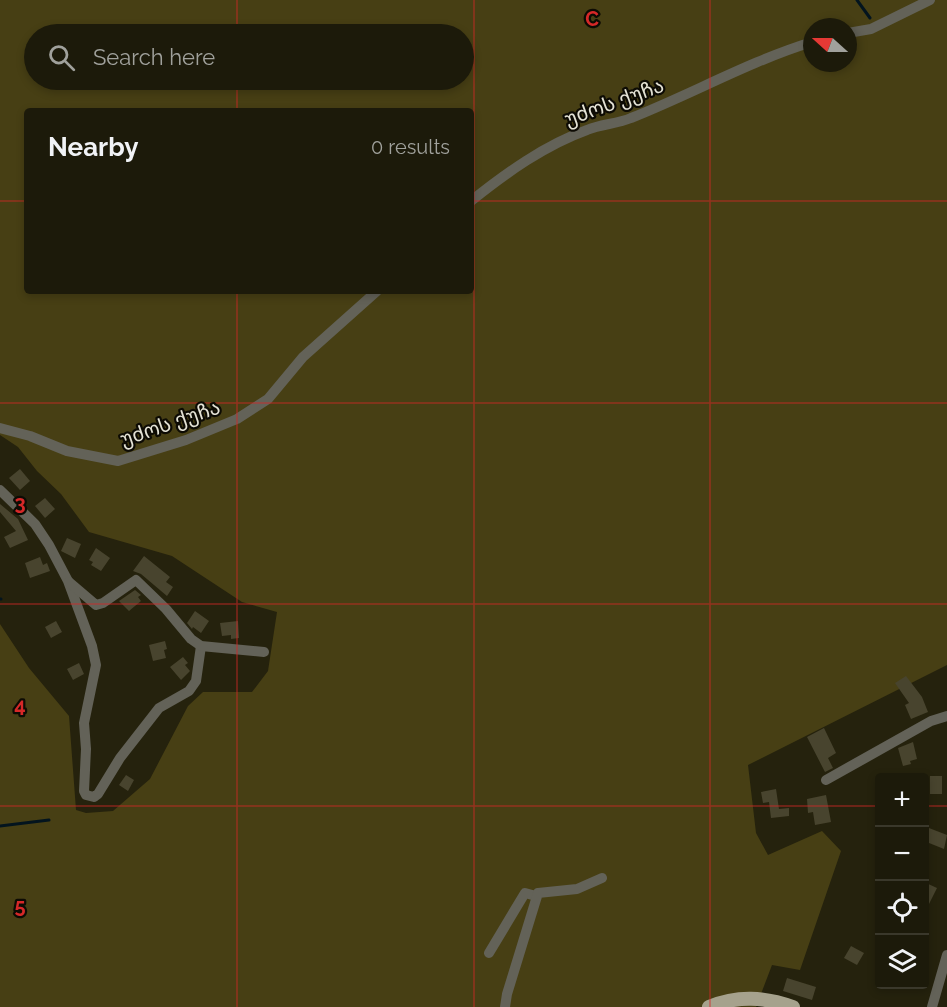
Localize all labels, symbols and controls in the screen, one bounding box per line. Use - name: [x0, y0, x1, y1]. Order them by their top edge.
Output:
- text: C: [585, 7, 599, 31]
- north arrow: [803, 18, 857, 72]
- search box: [24, 24, 474, 90]
- icon: search: [45, 41, 78, 74]
- text: Search here: [93, 44, 215, 70]
- street label: უძოს ქუჩა: [561, 73, 667, 131]
- text: Nearby: [48, 132, 138, 162]
- text: 0 results: [371, 135, 450, 159]
- street label: უძოს ქუჩა: [117, 395, 223, 451]
- text: 3: [14, 491, 26, 515]
- text: 4: [14, 693, 26, 717]
- map controls: [875, 773, 929, 989]
- button: +: [875, 773, 929, 827]
- button: −: [875, 827, 929, 881]
- button: locate: [875, 881, 929, 935]
- text: 5: [14, 894, 26, 918]
- button: layers: [875, 935, 929, 989]

